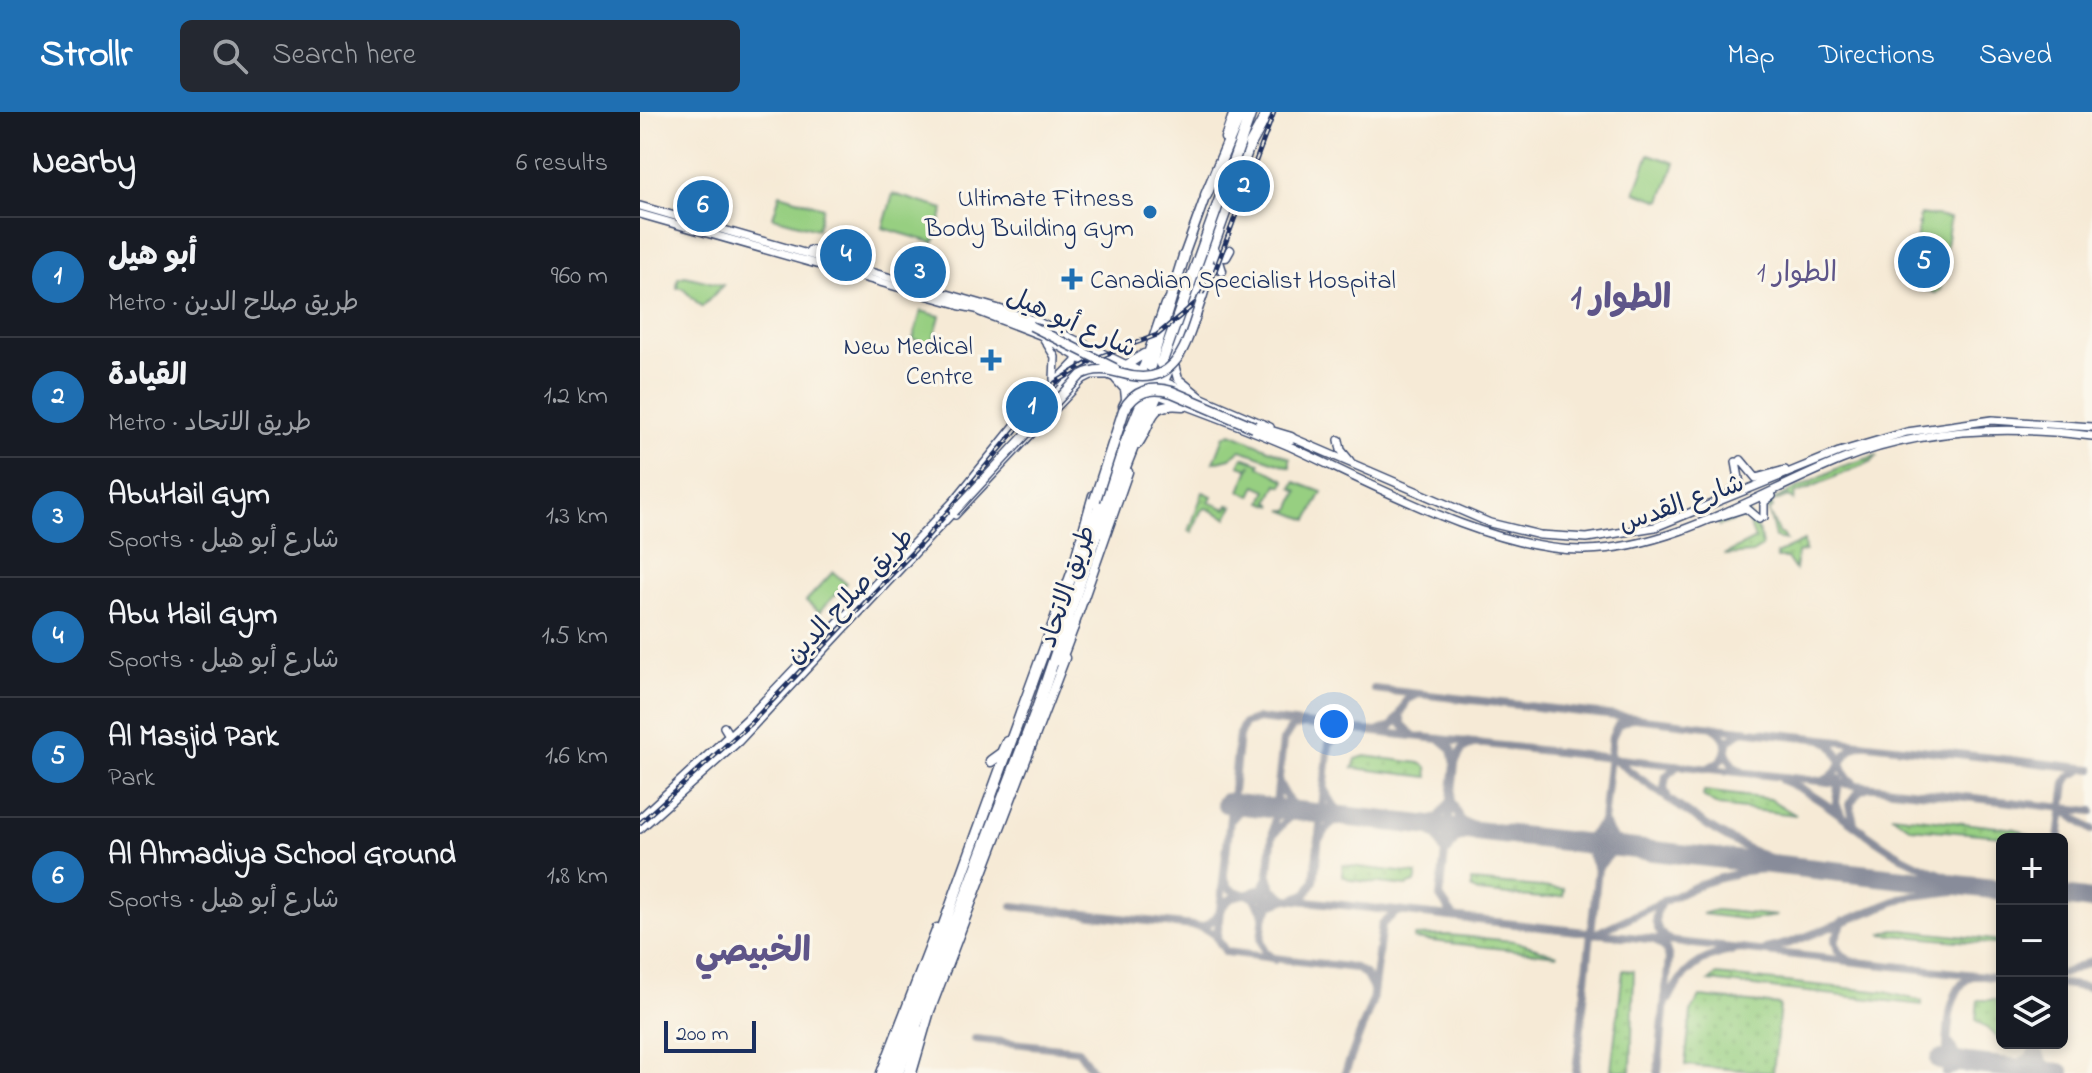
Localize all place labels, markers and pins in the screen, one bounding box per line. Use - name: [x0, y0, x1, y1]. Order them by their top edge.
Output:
- pin: 2: [1218, 156, 1270, 216]
- pin: 6: [677, 176, 729, 236]
- place label: Ultimate Fitness Body Building Gym: [924, 181, 1134, 249]
- marker: Ultimate Fitness Body Building Gym: [1141, 203, 1159, 221]
- pin: 4: [820, 225, 872, 285]
- pin: 5: [1898, 232, 1950, 292]
- pin: 3: [894, 242, 946, 302]
- place label: Canadian Specialist Hospital: [1090, 263, 1396, 301]
- marker: Canadian Specialist Hospital: [1061, 268, 1083, 290]
- place label: New Medical Centre: [844, 329, 973, 397]
- marker: New Medical Centre: [980, 349, 1002, 371]
- pin: 1: [1006, 377, 1058, 437]

